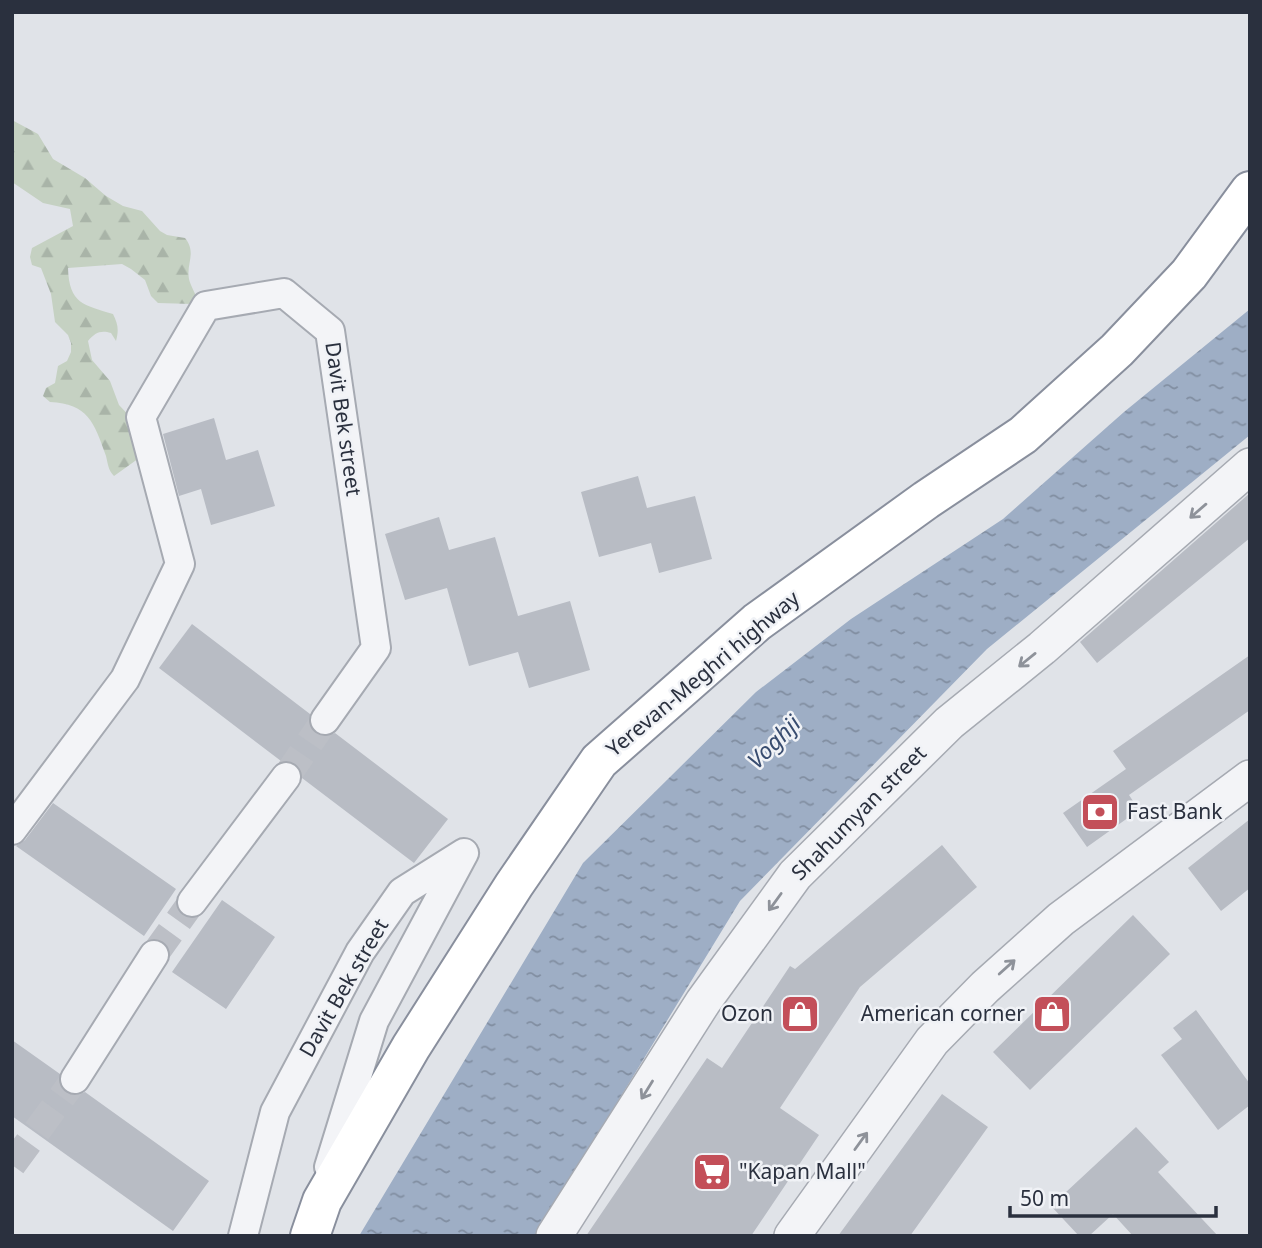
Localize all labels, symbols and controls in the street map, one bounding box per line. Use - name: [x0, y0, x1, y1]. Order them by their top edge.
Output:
- street label: Davit Bek street: [319, 340, 369, 498]
- one-way arrow: [1190, 503, 1208, 519]
- street label: Yerevan-Meghri highway: [600, 584, 805, 762]
- one-way arrow: [1018, 652, 1036, 668]
- water label: Voghji: [739, 707, 808, 775]
- street label: Shahumyan street: [785, 738, 932, 886]
- bank icon: Fast Bank: [1079, 791, 1121, 833]
- place label: Fast Bank: [1127, 797, 1223, 825]
- one-way arrow: [768, 892, 782, 911]
- street label: Davit Bek street: [292, 913, 394, 1062]
- one-way arrow: [997, 960, 1015, 976]
- shop icon: Ozon: [779, 993, 821, 1035]
- shop icon: American corner: [1031, 993, 1073, 1035]
- place label: Ozon: [721, 999, 773, 1027]
- place label: American corner: [861, 999, 1025, 1027]
- one-way arrow: [640, 1080, 655, 1099]
- one-way arrow: [854, 1132, 868, 1151]
- supermarket icon: "Kapan Mall": [691, 1151, 733, 1193]
- place label: "Kapan Mall": [739, 1157, 866, 1185]
- scale bar: [1010, 1174, 1216, 1218]
- text: 50 m: [1020, 1184, 1069, 1212]

